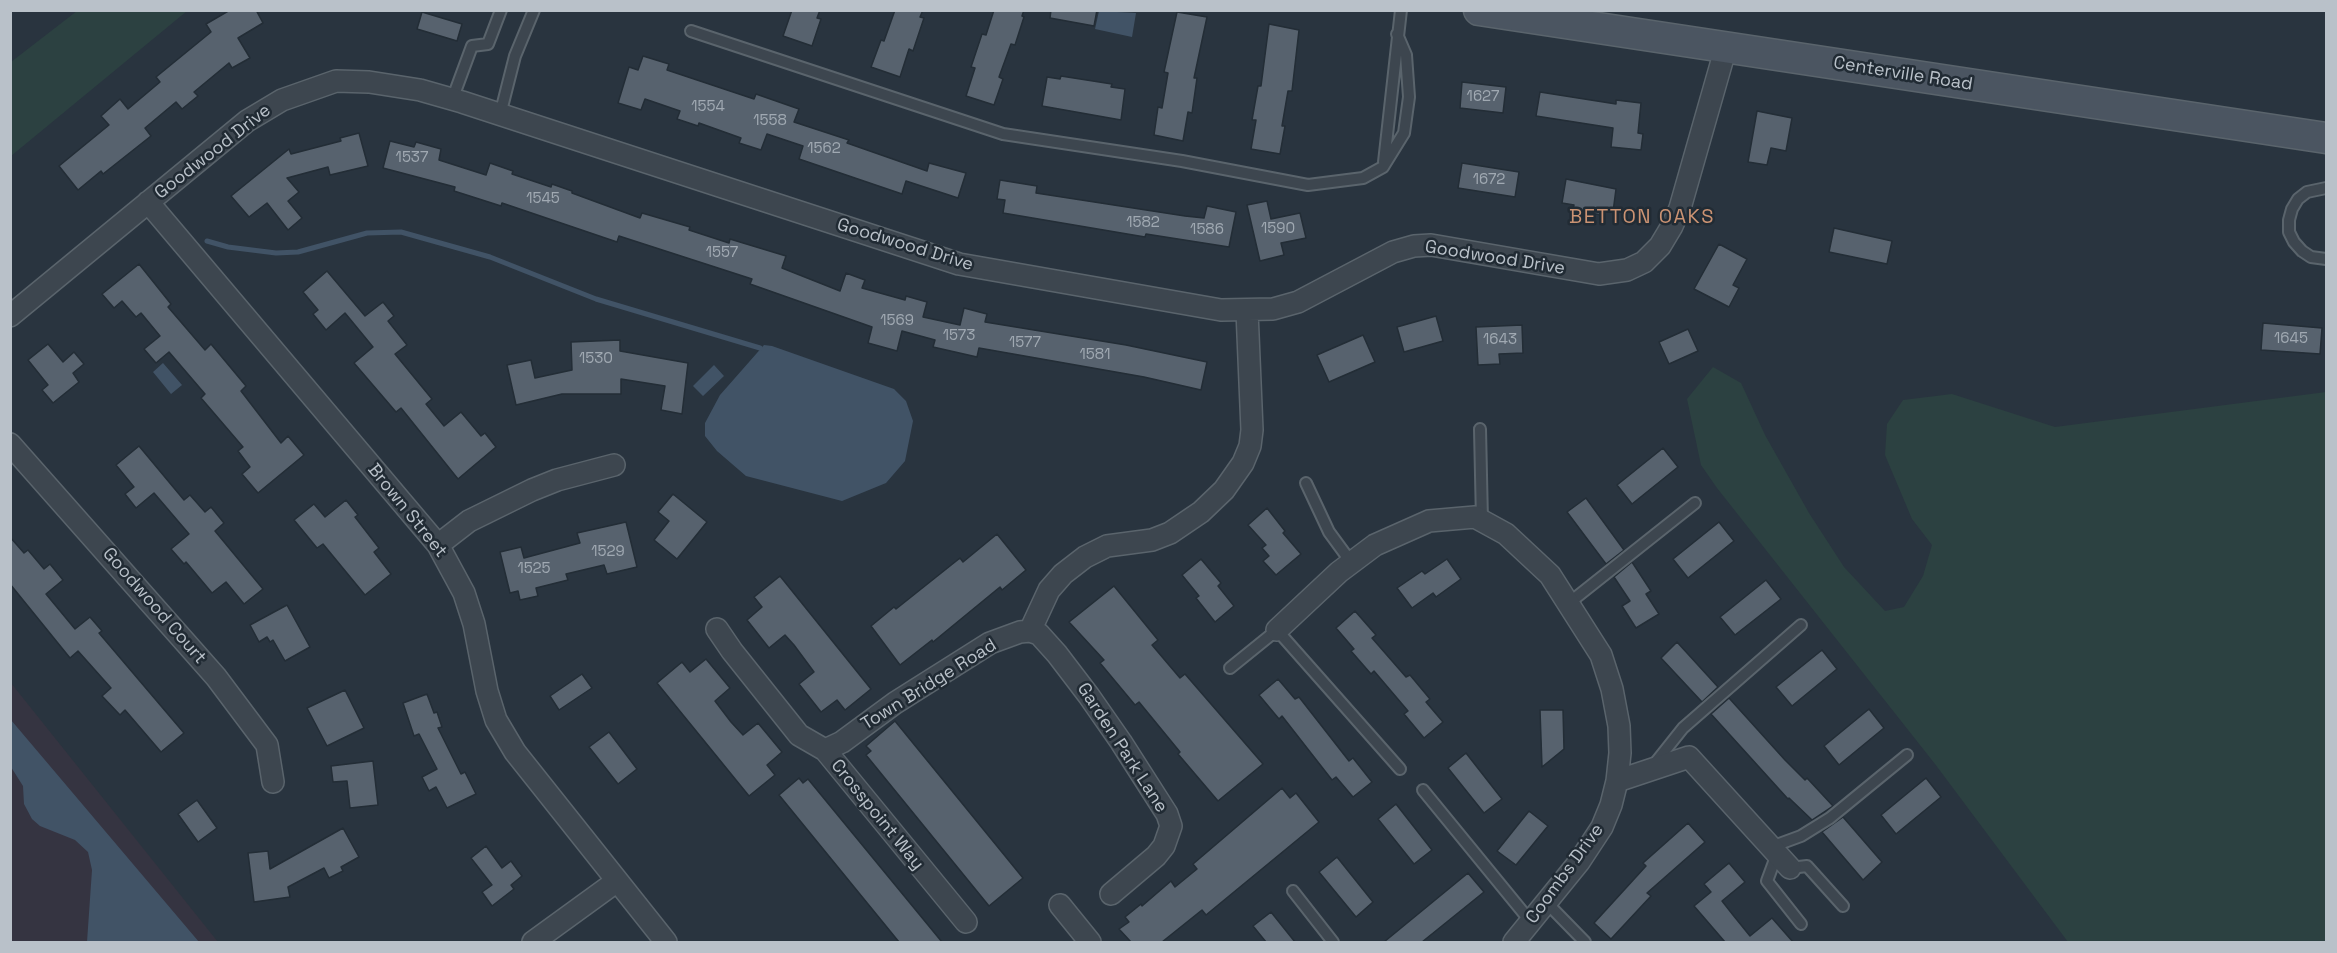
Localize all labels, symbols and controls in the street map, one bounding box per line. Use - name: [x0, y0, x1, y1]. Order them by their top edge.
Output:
- street label: Centerville Road: [1832, 52, 1974, 96]
- house number: 1627: [1467, 88, 1499, 106]
- house number: 1554: [691, 98, 725, 116]
- street label: Goodwood Drive: [151, 100, 275, 204]
- house number: 1558: [753, 112, 787, 130]
- house number: 1562: [807, 140, 841, 158]
- house number: 1537: [396, 149, 428, 167]
- house number: 1672: [1473, 171, 1505, 189]
- house number: 1545: [526, 190, 560, 208]
- district label: BETTON OAKS: [1569, 206, 1715, 230]
- street label: Goodwood Drive: [834, 214, 976, 276]
- house number: 1582: [1126, 214, 1160, 232]
- house number: 1590: [1261, 220, 1295, 238]
- house number: 1586: [1190, 221, 1224, 239]
- street label: Goodwood Drive: [1423, 236, 1567, 280]
- house number: 1557: [706, 244, 738, 262]
- house number: 1569: [880, 312, 914, 330]
- house number: 1573: [943, 327, 975, 345]
- house number: 1645: [2274, 330, 2308, 348]
- house number: 1643: [1483, 331, 1517, 349]
- house number: 1577: [1009, 334, 1041, 352]
- house number: 1581: [1080, 346, 1110, 364]
- house number: 1530: [579, 350, 613, 368]
- street label: Brown Street: [363, 460, 451, 562]
- street label: Goodwood Court: [98, 543, 210, 669]
- house number: 1529: [591, 543, 625, 561]
- house number: 1525: [517, 560, 551, 578]
- street label: Town Bridge Road: [857, 635, 1001, 735]
- street label: Garden Park Lane: [1072, 679, 1172, 817]
- street label: Crosspoint Way: [826, 756, 928, 874]
- street label: Coombs Drive: [1522, 820, 1608, 928]

